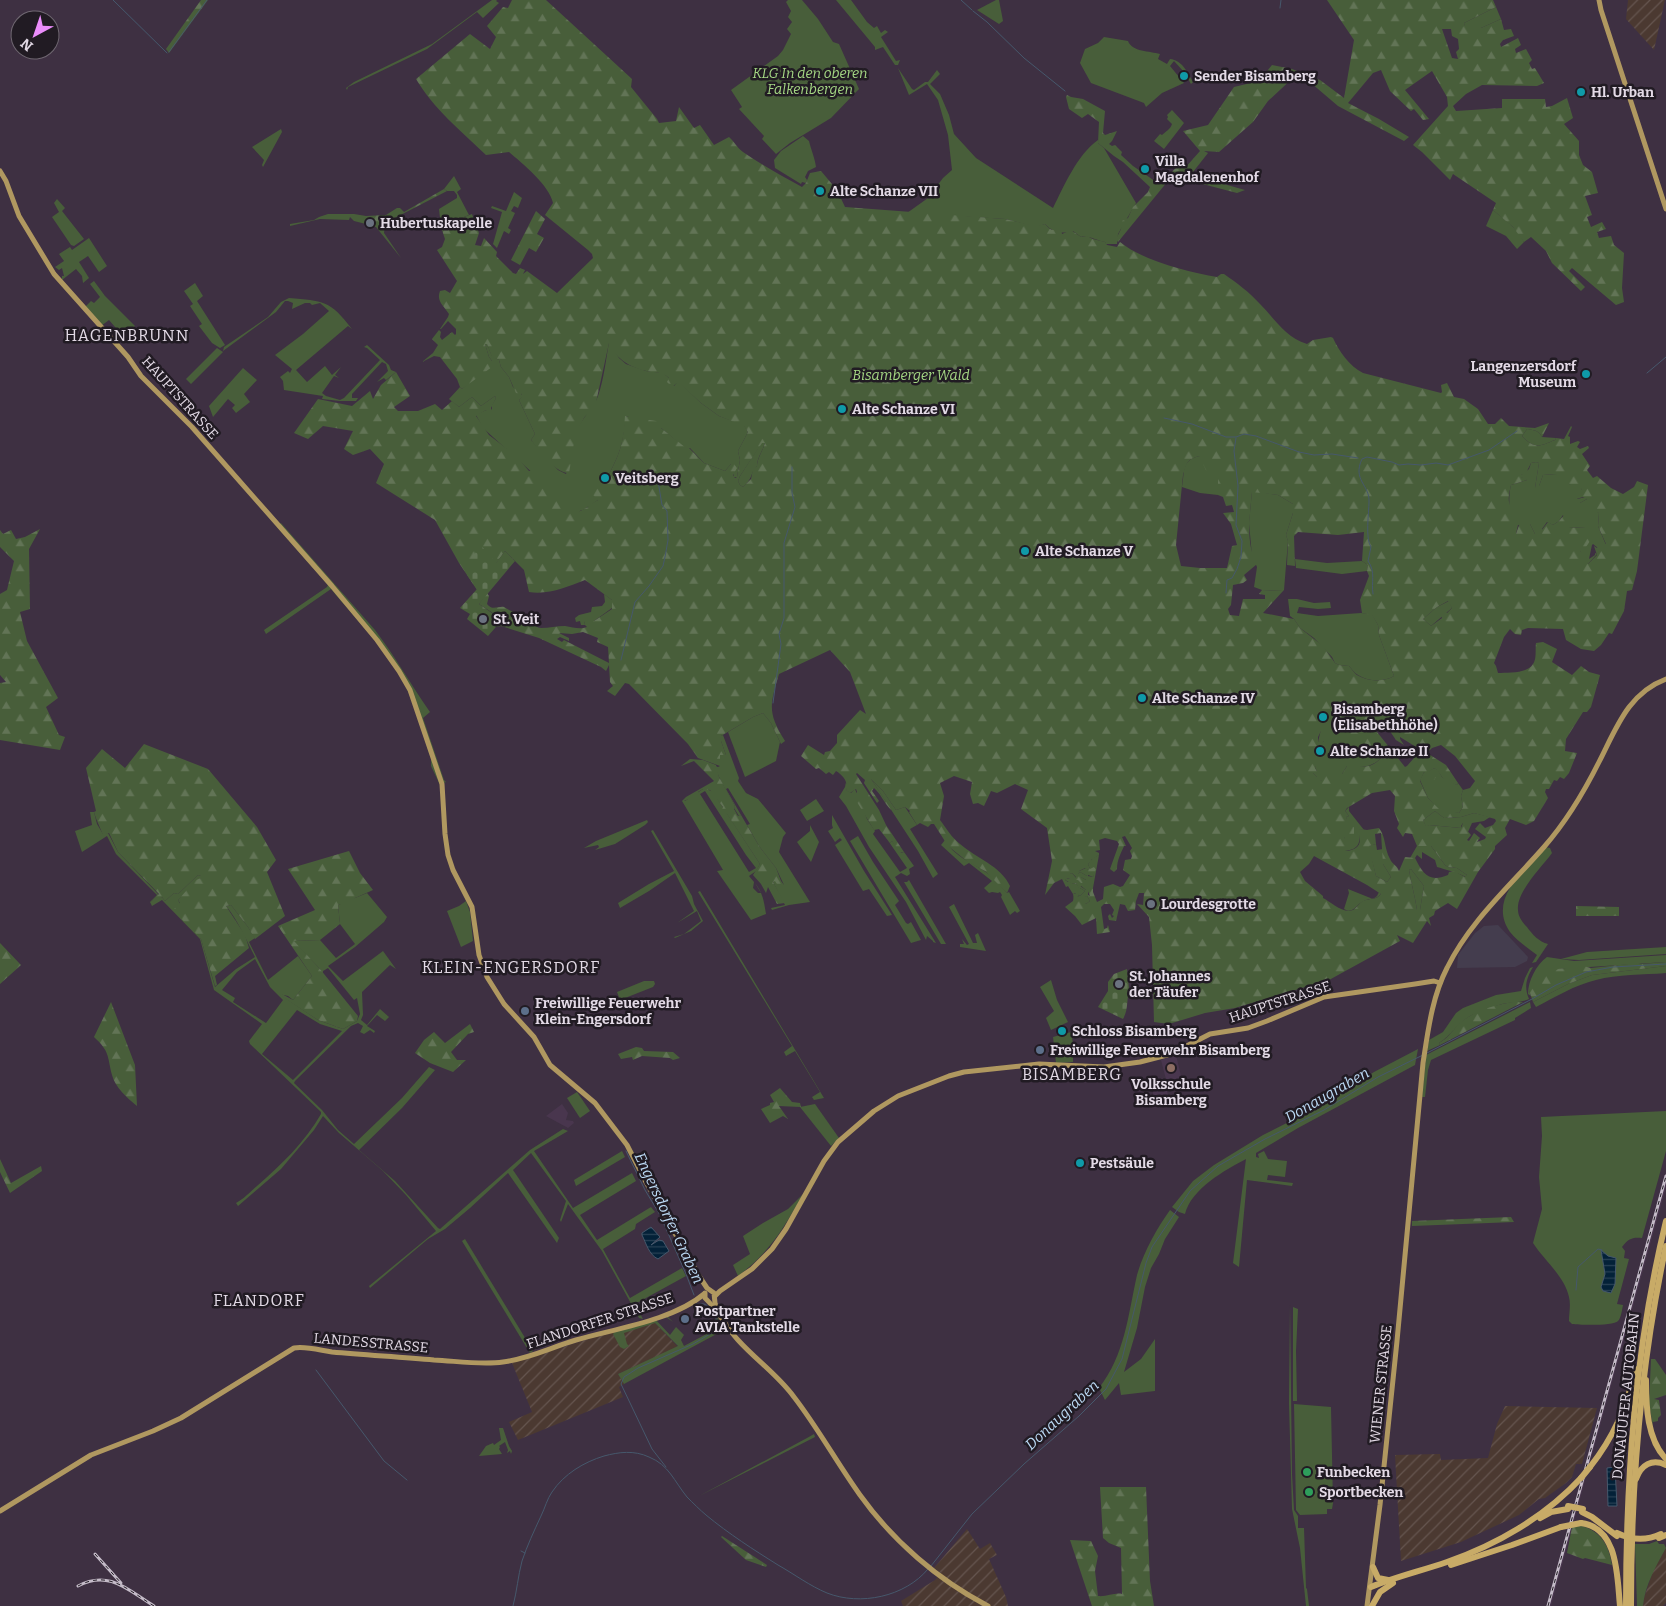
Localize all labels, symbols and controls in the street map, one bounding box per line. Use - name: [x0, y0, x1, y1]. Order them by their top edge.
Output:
- north arrow: [10, 10, 60, 60]
- text: N: [17, 34, 37, 55]
- park label: KLG In den oberen Falkenbergen: [752, 65, 868, 98]
- place label: Sender Bisamberg: [1194, 68, 1316, 85]
- marker: Sender Bisamberg: [1178, 70, 1190, 82]
- place label: Hl. Urban: [1591, 84, 1654, 101]
- marker: Hl. Urban: [1575, 86, 1587, 98]
- place label: Villa Magdalenenhof: [1155, 153, 1260, 186]
- marker: Villa Magdalenenhof: [1139, 163, 1151, 175]
- place label: Alte Schanze VII: [830, 183, 938, 200]
- marker: Alte Schanze VII: [814, 185, 826, 197]
- place label: Hubertuskapelle: [380, 215, 492, 232]
- marker: Hubertuskapelle: [364, 217, 376, 229]
- district label: HAGENBRUNN: [65, 326, 189, 345]
- street label: HAUPTSTRASSE: [138, 353, 222, 443]
- place label: Langenzersdorf Museum: [1471, 358, 1577, 391]
- park label: Bisamberger Wald: [852, 367, 970, 384]
- marker: Langenzersdorf Museum: [1580, 368, 1592, 380]
- place label: Alte Schanze VI: [852, 401, 955, 418]
- marker: Alte Schanze VI: [836, 403, 848, 415]
- place label: Veitsberg: [615, 470, 679, 487]
- marker: Veitsberg: [599, 472, 611, 484]
- place label: Alte Schanze V: [1035, 543, 1133, 560]
- marker: Alte Schanze V: [1019, 545, 1031, 557]
- place label: St. Veit: [493, 611, 540, 628]
- marker: St. Veit: [477, 613, 489, 625]
- place label: Alte Schanze IV: [1152, 690, 1255, 707]
- marker: Alte Schanze IV: [1136, 692, 1148, 704]
- place label: Bisamberg (Elisabethhöhe): [1333, 701, 1438, 734]
- marker: Bisamberg (Elisabethhöhe): [1317, 711, 1329, 723]
- place label: Alte Schanze II: [1330, 743, 1428, 760]
- marker: Alte Schanze II: [1314, 745, 1326, 757]
- place label: Lourdesgrotte: [1161, 896, 1256, 913]
- marker: Lourdesgrotte: [1145, 898, 1157, 910]
- district label: KLEIN-ENGERSDORF: [422, 958, 600, 977]
- place label: St. Johannes der Täufer: [1129, 968, 1211, 1001]
- marker: St. Johannes der Täufer: [1113, 978, 1125, 990]
- street label: HAUPTSTRASSE: [1227, 978, 1333, 1026]
- place label: Freiwillige Feuerwehr Klein-Engersdorf: [535, 995, 681, 1028]
- marker: Freiwillige Feuerwehr Klein-Engersdorf: [519, 1005, 531, 1017]
- place label: Schloss Bisamberg: [1072, 1023, 1197, 1040]
- marker: Schloss Bisamberg: [1056, 1025, 1068, 1037]
- place label: Freiwillige Feuerwehr Bisamberg: [1050, 1042, 1270, 1059]
- marker: Freiwillige Feuerwehr Bisamberg: [1034, 1044, 1046, 1056]
- marker: Volksschule Bisamberg: [1165, 1062, 1177, 1074]
- water label: Donaugraben: [1282, 1064, 1372, 1126]
- district label: BISAMBERG: [1022, 1065, 1122, 1084]
- place label: Volksschule Bisamberg: [1131, 1076, 1211, 1109]
- water label: Engersdorfer Graben: [631, 1150, 707, 1286]
- place label: Pestsäule: [1090, 1155, 1154, 1172]
- marker: Pestsäule: [1074, 1157, 1086, 1169]
- street label: FLANDORFER STRASSE: [524, 1289, 676, 1353]
- district label: FLANDORF: [213, 1291, 305, 1310]
- place label: Postpartner AVIA Tankstelle: [695, 1303, 800, 1336]
- street label: DONAUUFER AUTOBAHN: [1609, 1312, 1643, 1480]
- marker: Postpartner AVIA Tankstelle: [679, 1313, 691, 1325]
- street label: WIENER STRASSE: [1366, 1324, 1396, 1444]
- street label: LANDESSTRASSE: [313, 1330, 429, 1356]
- water label: Donaugraben: [1021, 1376, 1103, 1454]
- place label: Funbecken: [1317, 1464, 1390, 1481]
- marker: Funbecken: [1301, 1466, 1313, 1478]
- place label: Sportbecken: [1319, 1484, 1403, 1501]
- marker: Sportbecken: [1303, 1486, 1315, 1498]

